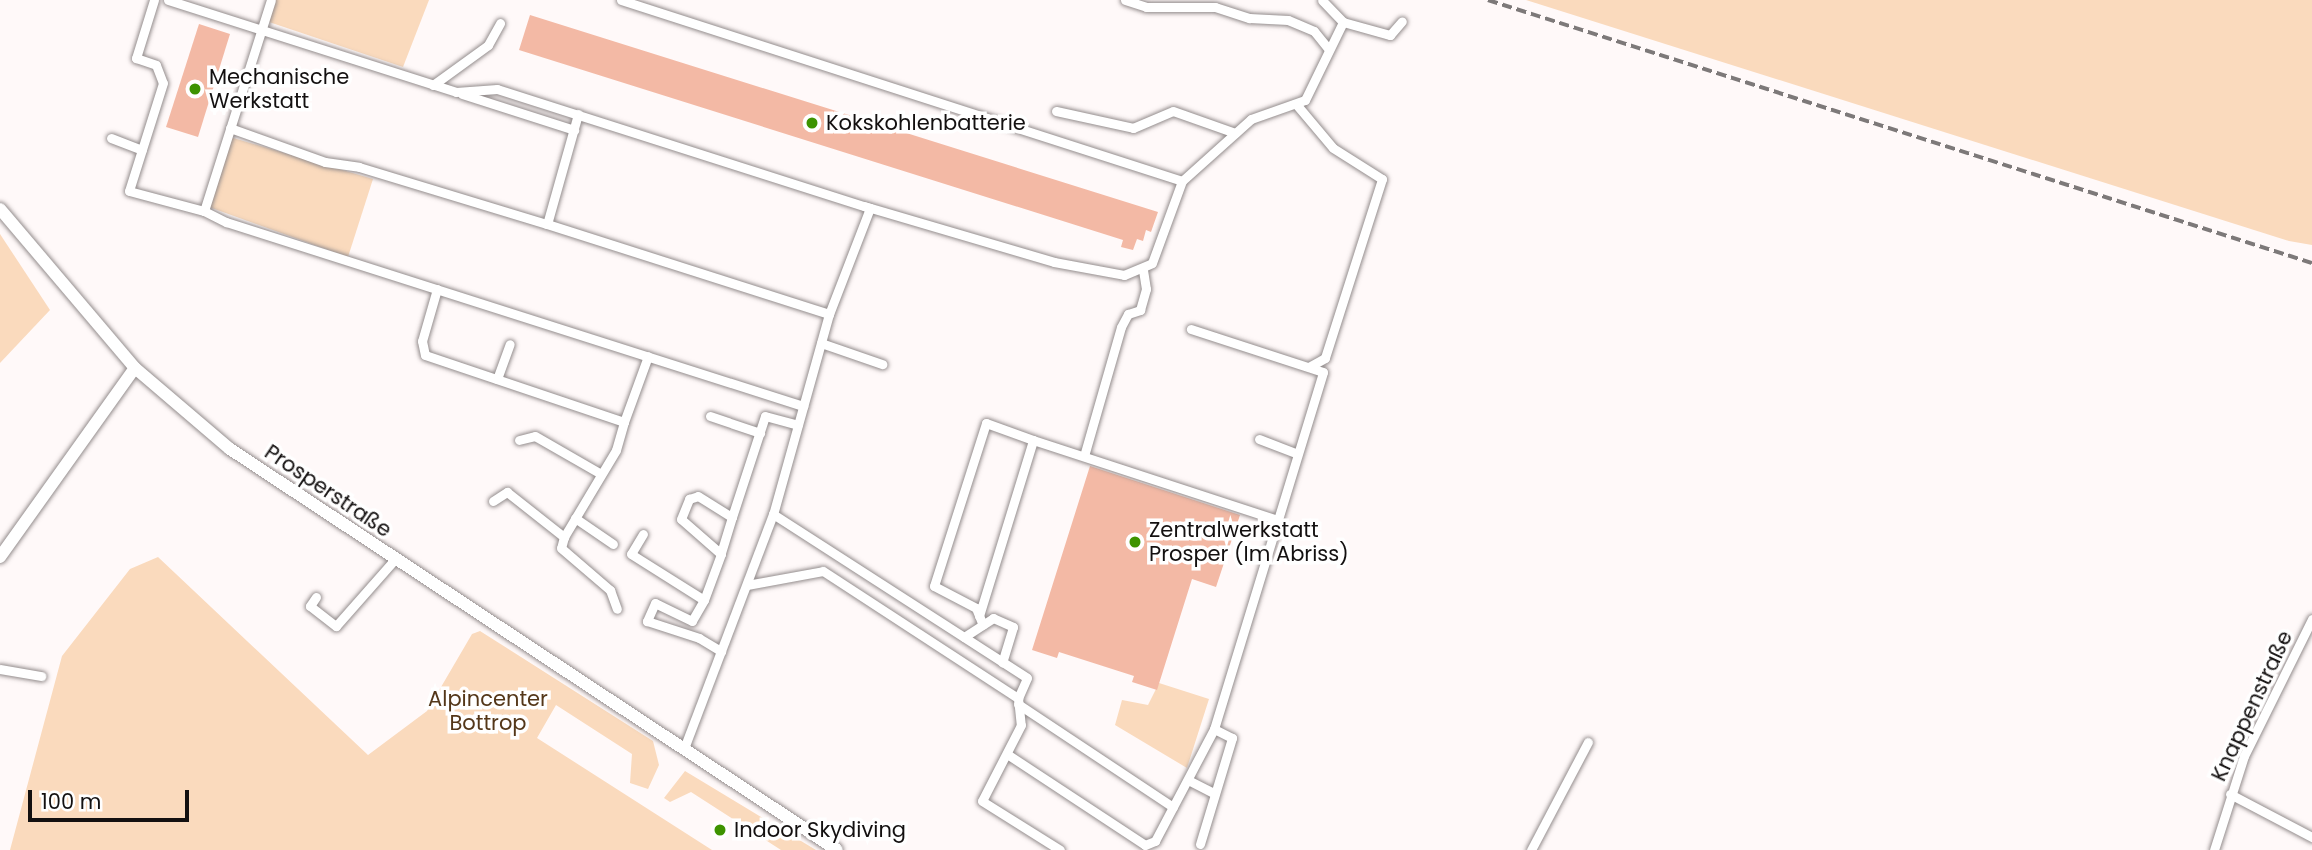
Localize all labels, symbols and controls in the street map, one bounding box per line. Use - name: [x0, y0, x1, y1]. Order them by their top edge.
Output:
- place label: Mechanische Werkstatt: [209, 64, 349, 114]
- marker: Mechanische Werkstatt: [187, 81, 203, 97]
- place label: Kokskohlenbatterie: [826, 110, 1026, 136]
- marker: Kokskohlenbatterie: [804, 115, 820, 131]
- street label: Prosperstraße: [260, 439, 396, 543]
- place label: Zentralwerkstatt Prosper (Im Abriss): [1149, 517, 1349, 567]
- marker: Zentralwerkstatt Prosper (Im Abriss): [1127, 534, 1143, 550]
- street label: Knappenstraße: [2206, 627, 2298, 785]
- park label: Alpincenter Bottrop: [428, 686, 548, 736]
- scale bar: [32, 776, 192, 820]
- text: 100 m: [41, 787, 101, 816]
- place label: Indoor Skydiving: [734, 817, 906, 843]
- marker: Indoor Skydiving: [712, 822, 728, 838]

